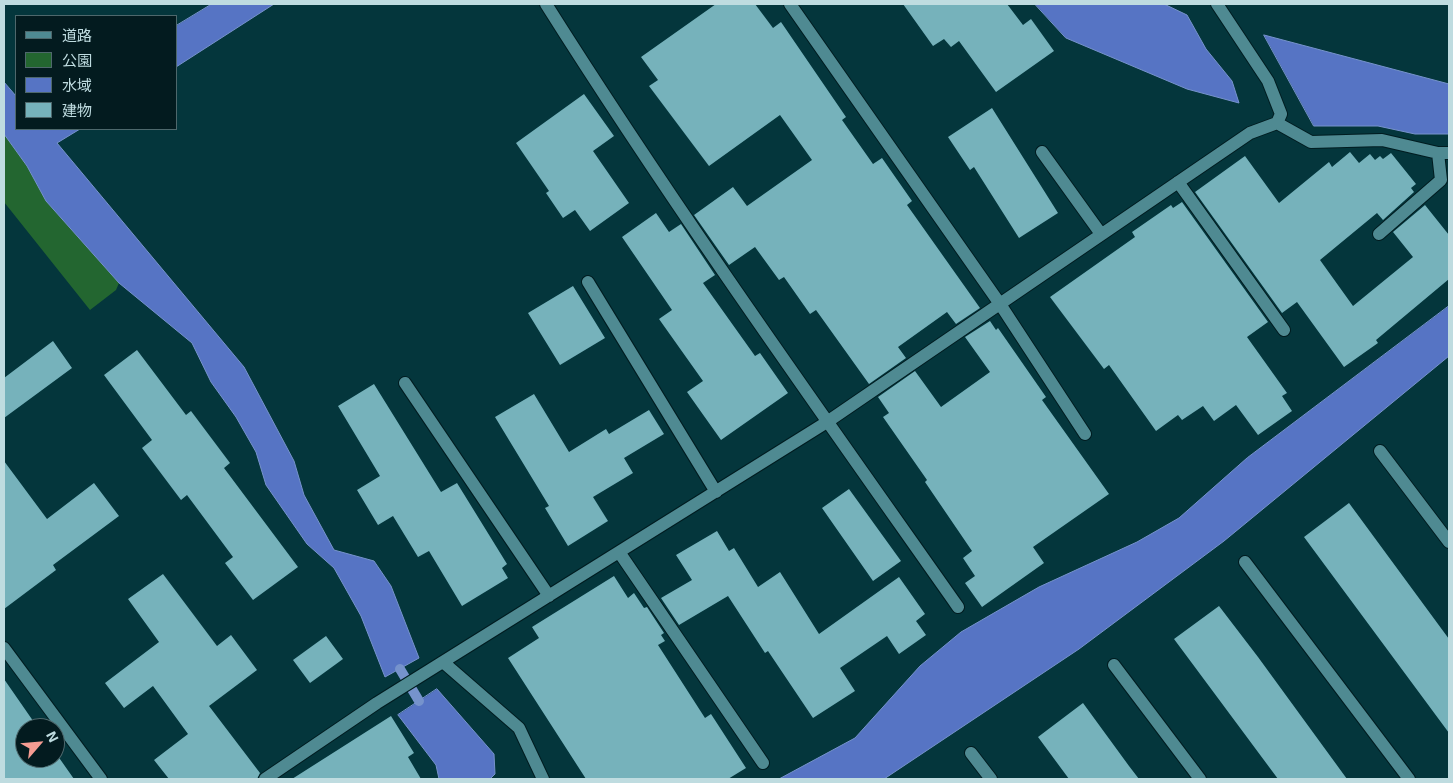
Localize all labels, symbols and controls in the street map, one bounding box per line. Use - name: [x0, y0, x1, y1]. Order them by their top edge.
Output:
- legend: [15, 15, 178, 130]
- text: 道路: [62, 26, 92, 44]
- text: 公園: [62, 51, 92, 69]
- text: 水域: [62, 76, 92, 94]
- text: 建物: [62, 101, 92, 119]
- north arrow: [15, 718, 65, 768]
- text: N: [43, 728, 63, 745]

